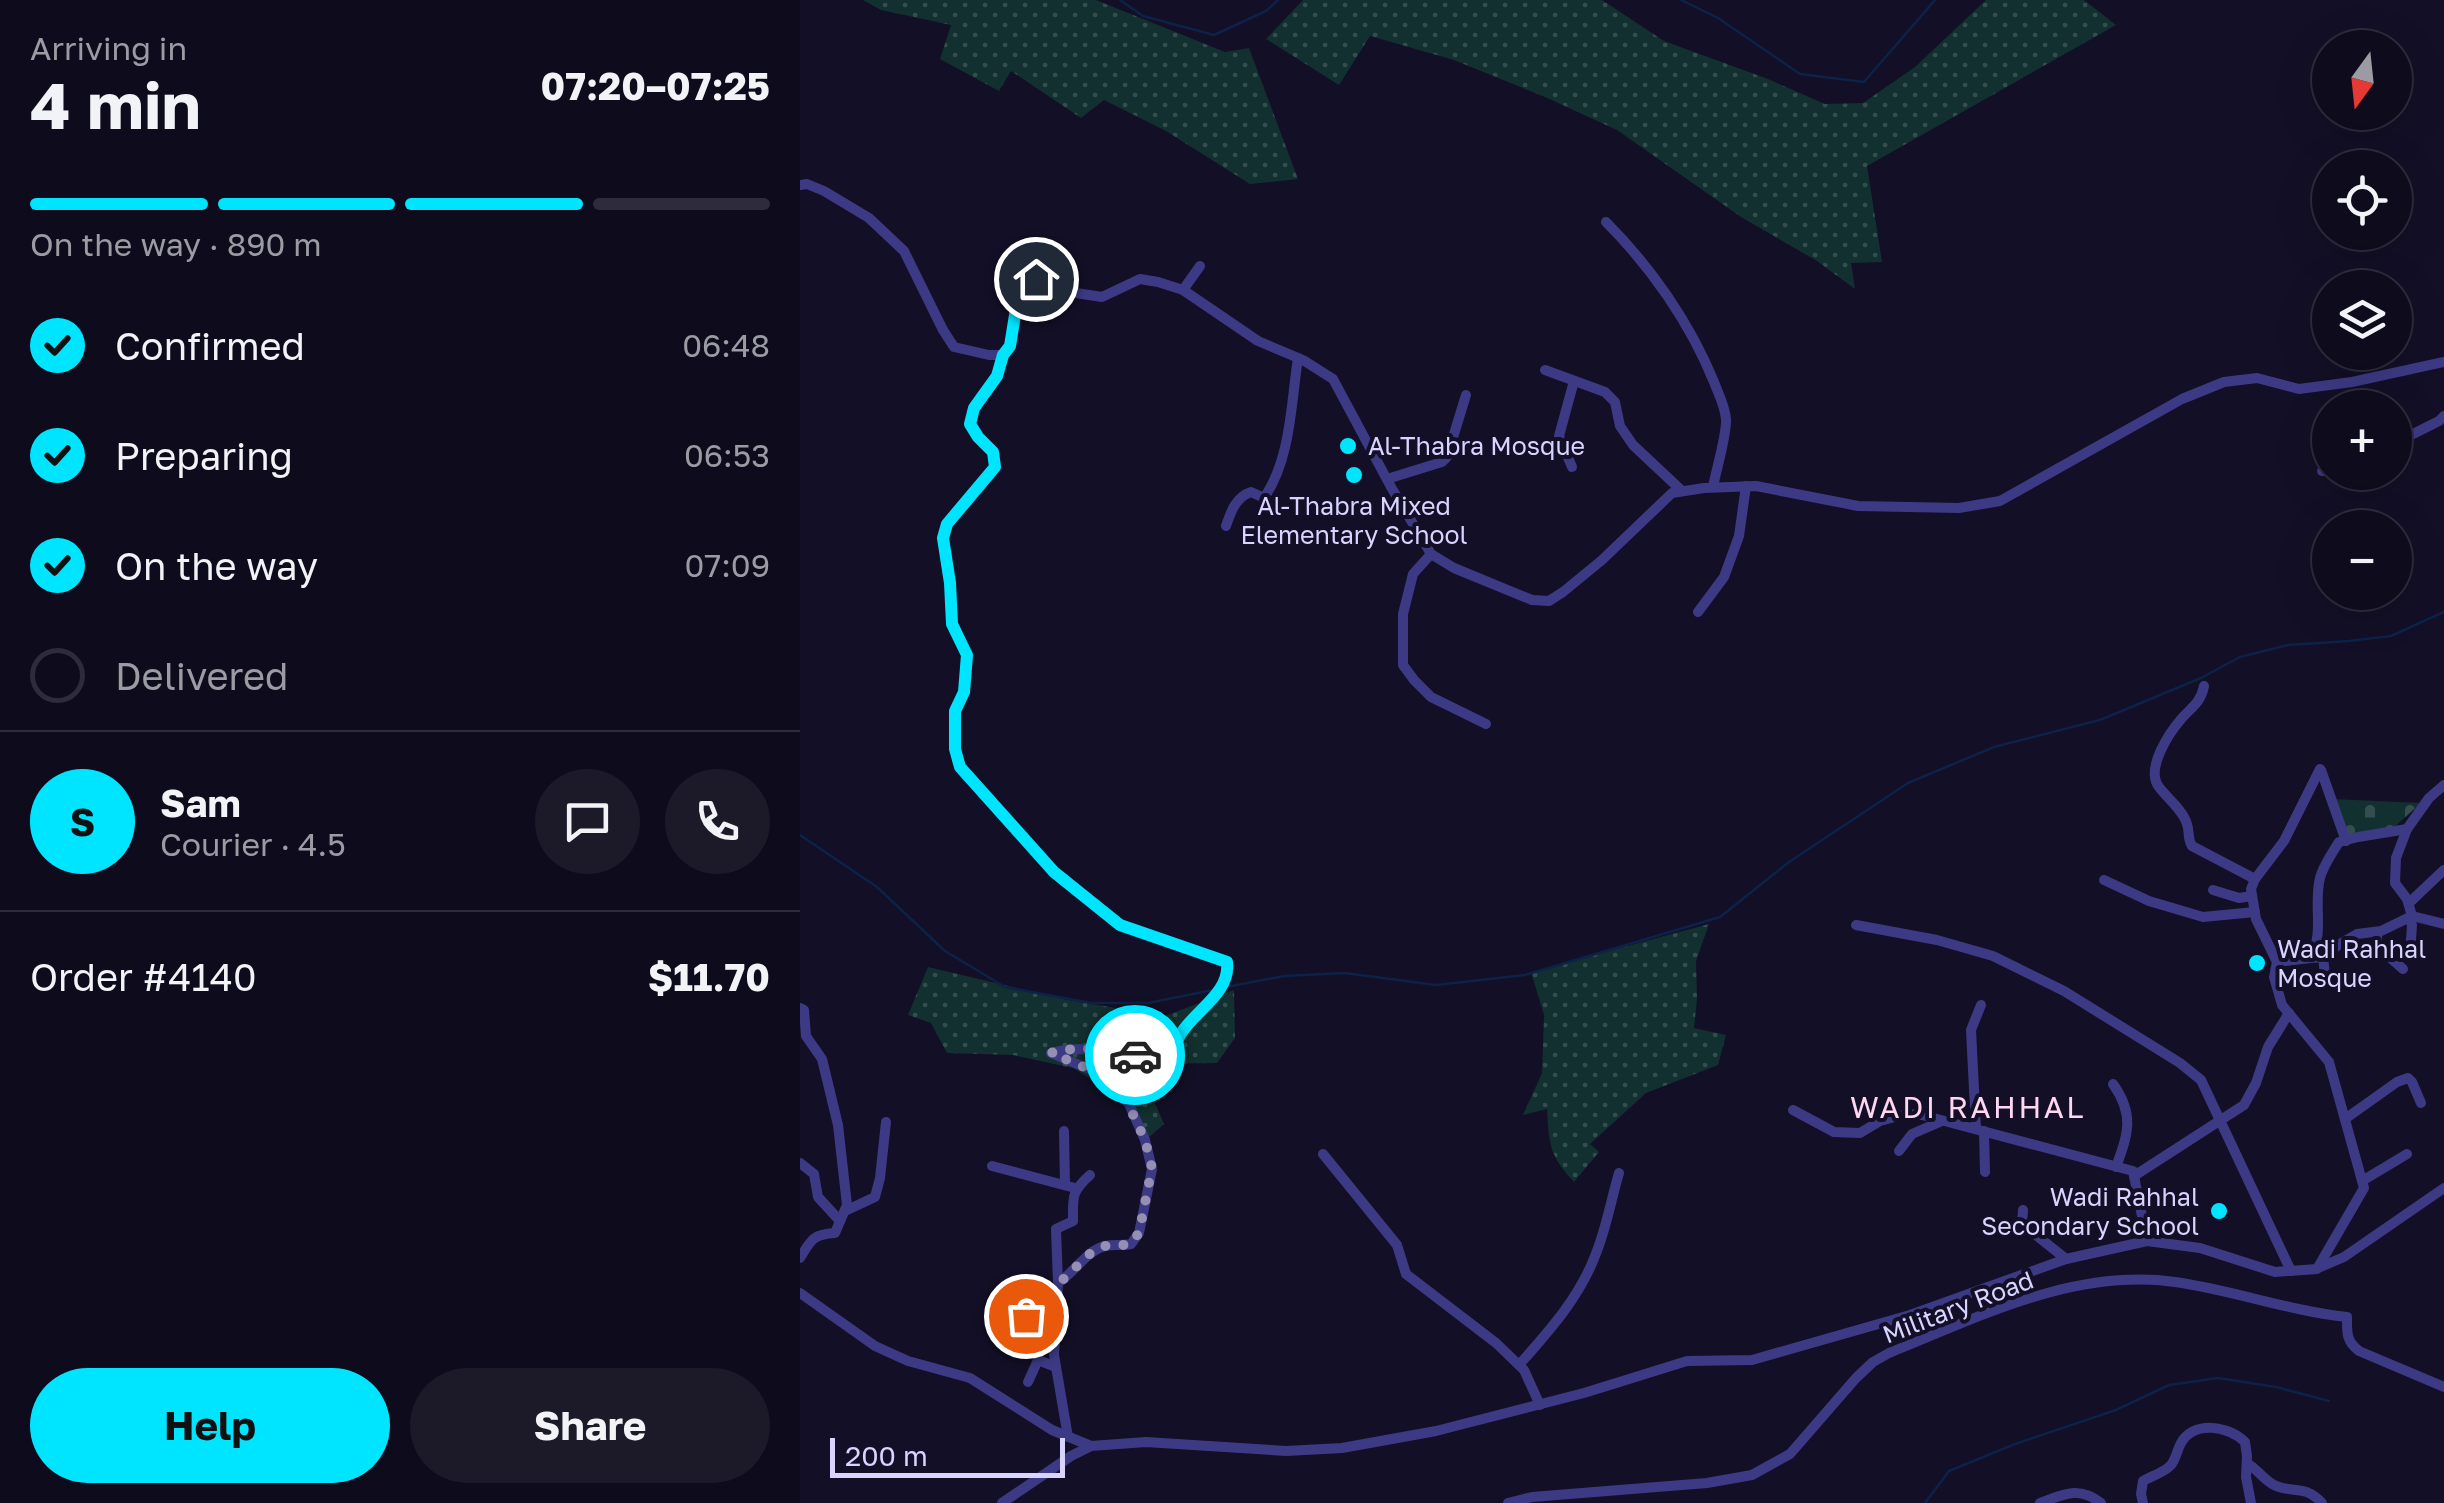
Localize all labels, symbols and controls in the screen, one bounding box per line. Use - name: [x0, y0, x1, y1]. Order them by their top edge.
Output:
- text: Arriving in: [30, 29, 187, 67]
- north arrow: [2312, 30, 2412, 130]
- map controls: [2312, 30, 2412, 610]
- text: 07:20–07:25: [540, 63, 770, 108]
- text: 4 min: [30, 65, 201, 143]
- button: locate: [2312, 150, 2412, 250]
- text: On the way · 890 m: [30, 225, 322, 263]
- pin: [994, 237, 1079, 322]
- icon: home: [1009, 252, 1064, 307]
- button: layers: [2312, 270, 2412, 370]
- icon: check: [30, 318, 85, 373]
- text: Confirmed: [115, 323, 305, 368]
- text: 06:48: [682, 326, 770, 364]
- button: +: [2312, 390, 2412, 490]
- icon: check: [30, 428, 85, 483]
- place label: Al-Thabra Mosque: [1368, 430, 1585, 461]
- text: Preparing: [115, 433, 293, 478]
- marker: Al-Thabra Mosque: [1337, 435, 1359, 457]
- text: 06:53: [684, 436, 770, 474]
- marker: Al-Thabra Mixed Elementary School: [1343, 464, 1365, 486]
- place label: Al-Thabra Mixed Elementary School: [1240, 490, 1468, 550]
- button: −: [2312, 510, 2412, 610]
- icon: check: [30, 538, 85, 593]
- text: On the way: [115, 543, 318, 588]
- text: 07:09: [684, 546, 770, 584]
- text: Delivered: [115, 653, 288, 698]
- button: chat: [535, 769, 640, 874]
- button: phone: [665, 769, 770, 874]
- text: Sam: [160, 780, 241, 825]
- text: S: [70, 799, 95, 844]
- text: Courier · 4.5: [160, 825, 346, 863]
- place label: Wadi Rahhal Mosque: [2277, 933, 2426, 993]
- marker: Wadi Rahhal Mosque: [2246, 952, 2268, 974]
- text: Order #4140: [30, 954, 256, 999]
- text: $11.70: [648, 954, 770, 999]
- courier: [1085, 1005, 1185, 1105]
- icon: car: [1108, 1028, 1163, 1083]
- district label: WADI RAHHAL: [1850, 1089, 2086, 1125]
- place label: Wadi Rahhal Secondary School: [1981, 1181, 2199, 1241]
- marker: Wadi Rahhal Secondary School: [2208, 1200, 2230, 1222]
- street label: Military Road: [1878, 1264, 2038, 1349]
- pin: [984, 1274, 1069, 1359]
- icon: bag: [999, 1289, 1054, 1344]
- button: Help: [30, 1368, 390, 1483]
- button: Share: [410, 1368, 770, 1483]
- scale bar: [830, 1433, 1065, 1478]
- text: 200 m: [845, 1439, 928, 1472]

